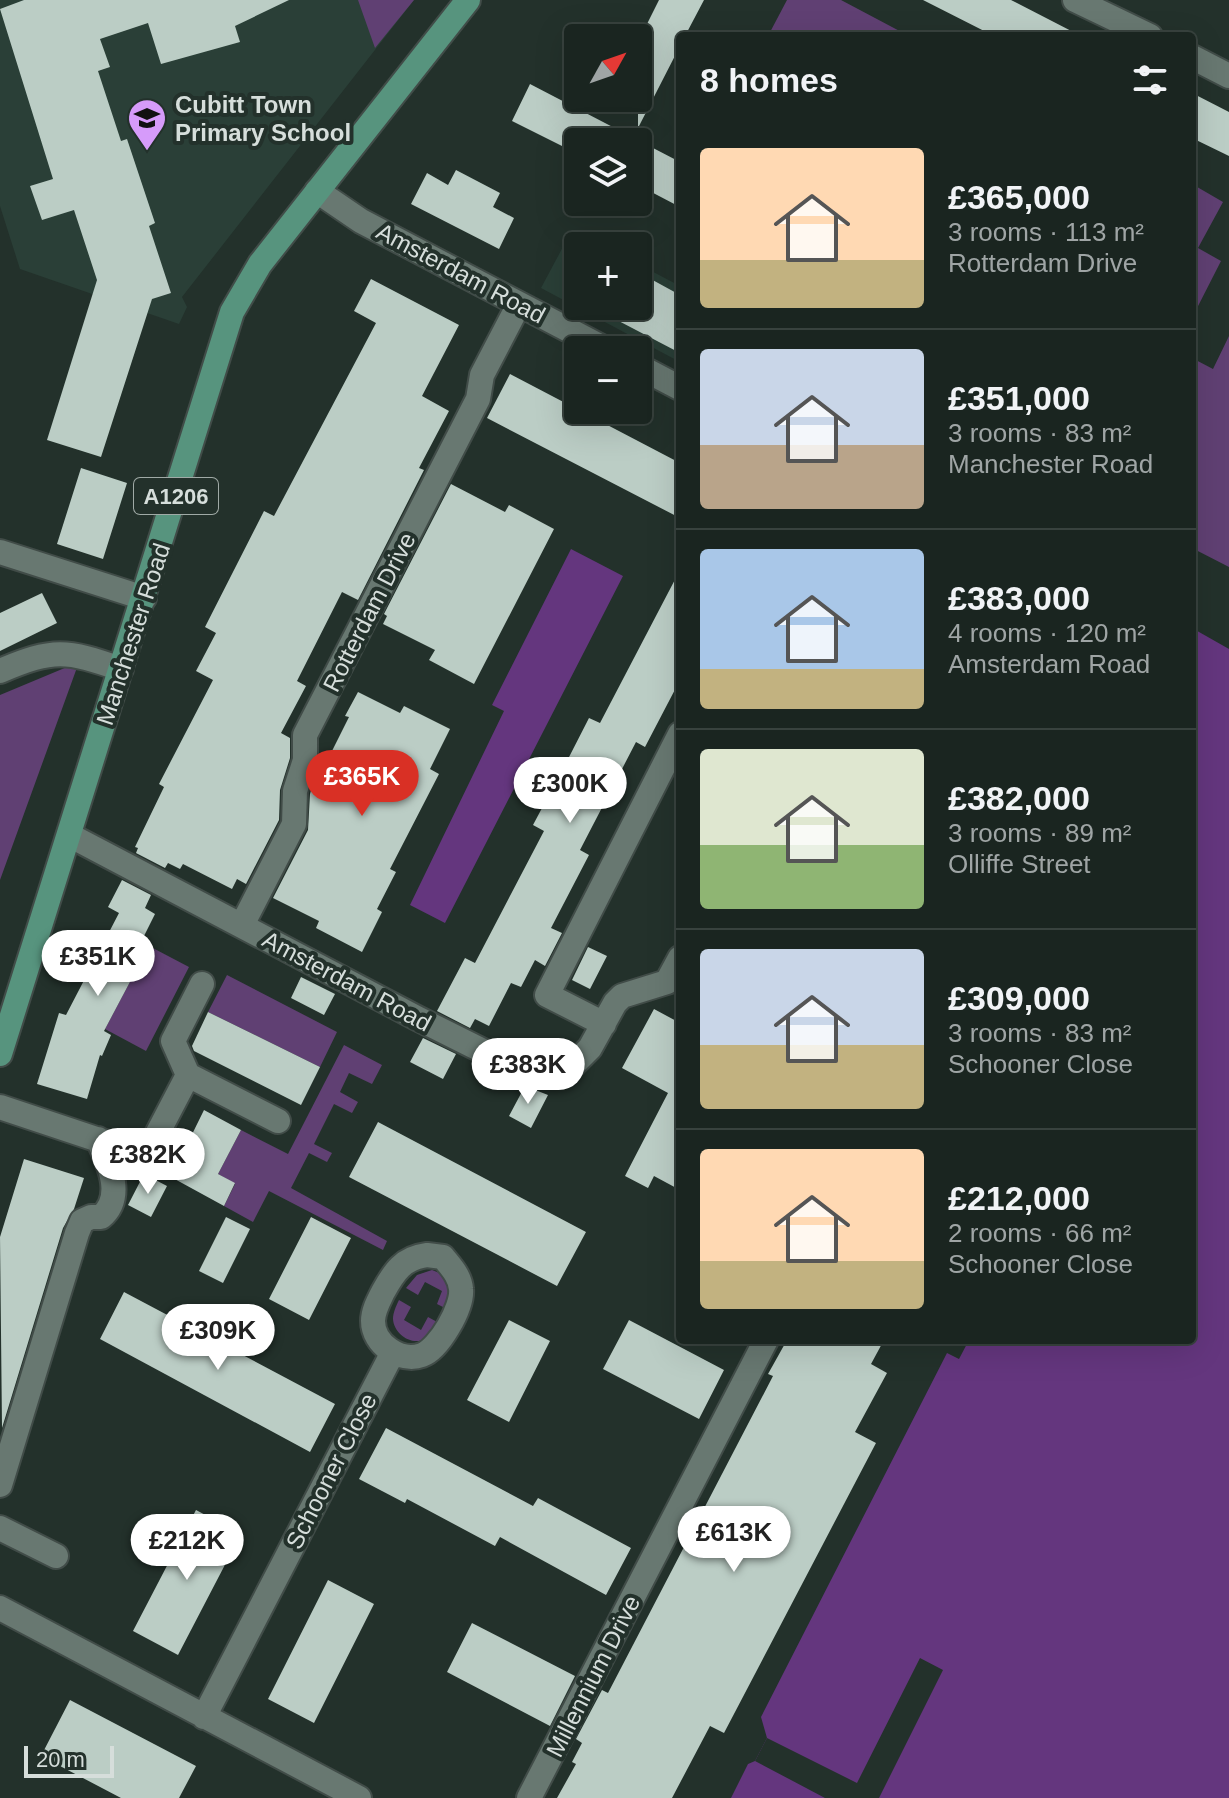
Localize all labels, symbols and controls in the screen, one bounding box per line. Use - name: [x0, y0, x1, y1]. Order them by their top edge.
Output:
- north arrow: [564, 24, 652, 112]
- map controls: [564, 24, 652, 424]
- icon: filters: [1128, 58, 1172, 102]
- text: 8 homes: [700, 61, 838, 99]
- place label: Cubitt Town Primary School: [175, 91, 351, 146]
- school or university icon: Cubitt Town Primary School: [126, 97, 168, 152]
- button: layers: [564, 128, 652, 216]
- text: £365,000: [948, 178, 1090, 216]
- icon: home: [764, 180, 860, 276]
- street label: Amsterdam Road: [372, 217, 550, 329]
- text: 3 rooms · 113 m²: [948, 217, 1144, 247]
- button: +: [564, 232, 652, 320]
- text: Rotterdam Drive: [948, 248, 1137, 278]
- button: −: [564, 336, 652, 424]
- text: £351,000: [948, 379, 1090, 417]
- icon: home: [764, 381, 860, 477]
- text: 3 rooms · 83 m²: [948, 418, 1132, 448]
- text: Manchester Road: [948, 449, 1153, 479]
- road number: A1206: [134, 478, 218, 514]
- street label: Rotterdam Drive: [317, 528, 421, 696]
- street label: Manchester Road: [91, 540, 175, 728]
- text: £383,000: [948, 579, 1090, 617]
- icon: home: [764, 581, 860, 677]
- text: 4 rooms · 120 m²: [948, 618, 1146, 648]
- text: Amsterdam Road: [948, 649, 1150, 679]
- pin: £365K: [306, 750, 418, 818]
- pin: £300K: [514, 757, 626, 825]
- text: £365K: [324, 761, 400, 791]
- text: £300K: [532, 768, 608, 798]
- text: £382,000: [948, 779, 1090, 817]
- icon: home: [764, 781, 860, 877]
- text: 3 rooms · 89 m²: [948, 818, 1132, 848]
- text: Olliffe Street: [948, 849, 1091, 879]
- street label: Amsterdam Road: [258, 925, 436, 1037]
- pin: £351K: [42, 930, 154, 998]
- text: £351K: [60, 941, 136, 971]
- text: £309,000: [948, 979, 1090, 1017]
- icon: home: [764, 981, 860, 1077]
- text: 3 rooms · 83 m²: [948, 1018, 1132, 1048]
- pin: £383K: [472, 1038, 584, 1106]
- text: £383K: [490, 1049, 566, 1079]
- text: Schooner Close: [948, 1049, 1133, 1079]
- pin: £382K: [92, 1128, 204, 1196]
- text: £382K: [110, 1139, 186, 1169]
- text: £212,000: [948, 1179, 1090, 1217]
- icon: home: [764, 1181, 860, 1277]
- text: 2 rooms · 66 m²: [948, 1218, 1132, 1248]
- text: Schooner Close: [948, 1249, 1133, 1279]
- pin: £309K: [162, 1304, 274, 1372]
- text: £309K: [180, 1315, 256, 1345]
- street label: Schooner Close: [280, 1389, 382, 1553]
- pin: £613K: [678, 1506, 790, 1574]
- pin: £212K: [131, 1514, 243, 1582]
- text: £613K: [696, 1517, 772, 1547]
- text: £212K: [149, 1525, 225, 1555]
- street label: Millennium Drive: [541, 1591, 645, 1761]
- scale bar: [24, 1742, 114, 1778]
- text: 20 m: [36, 1747, 85, 1772]

